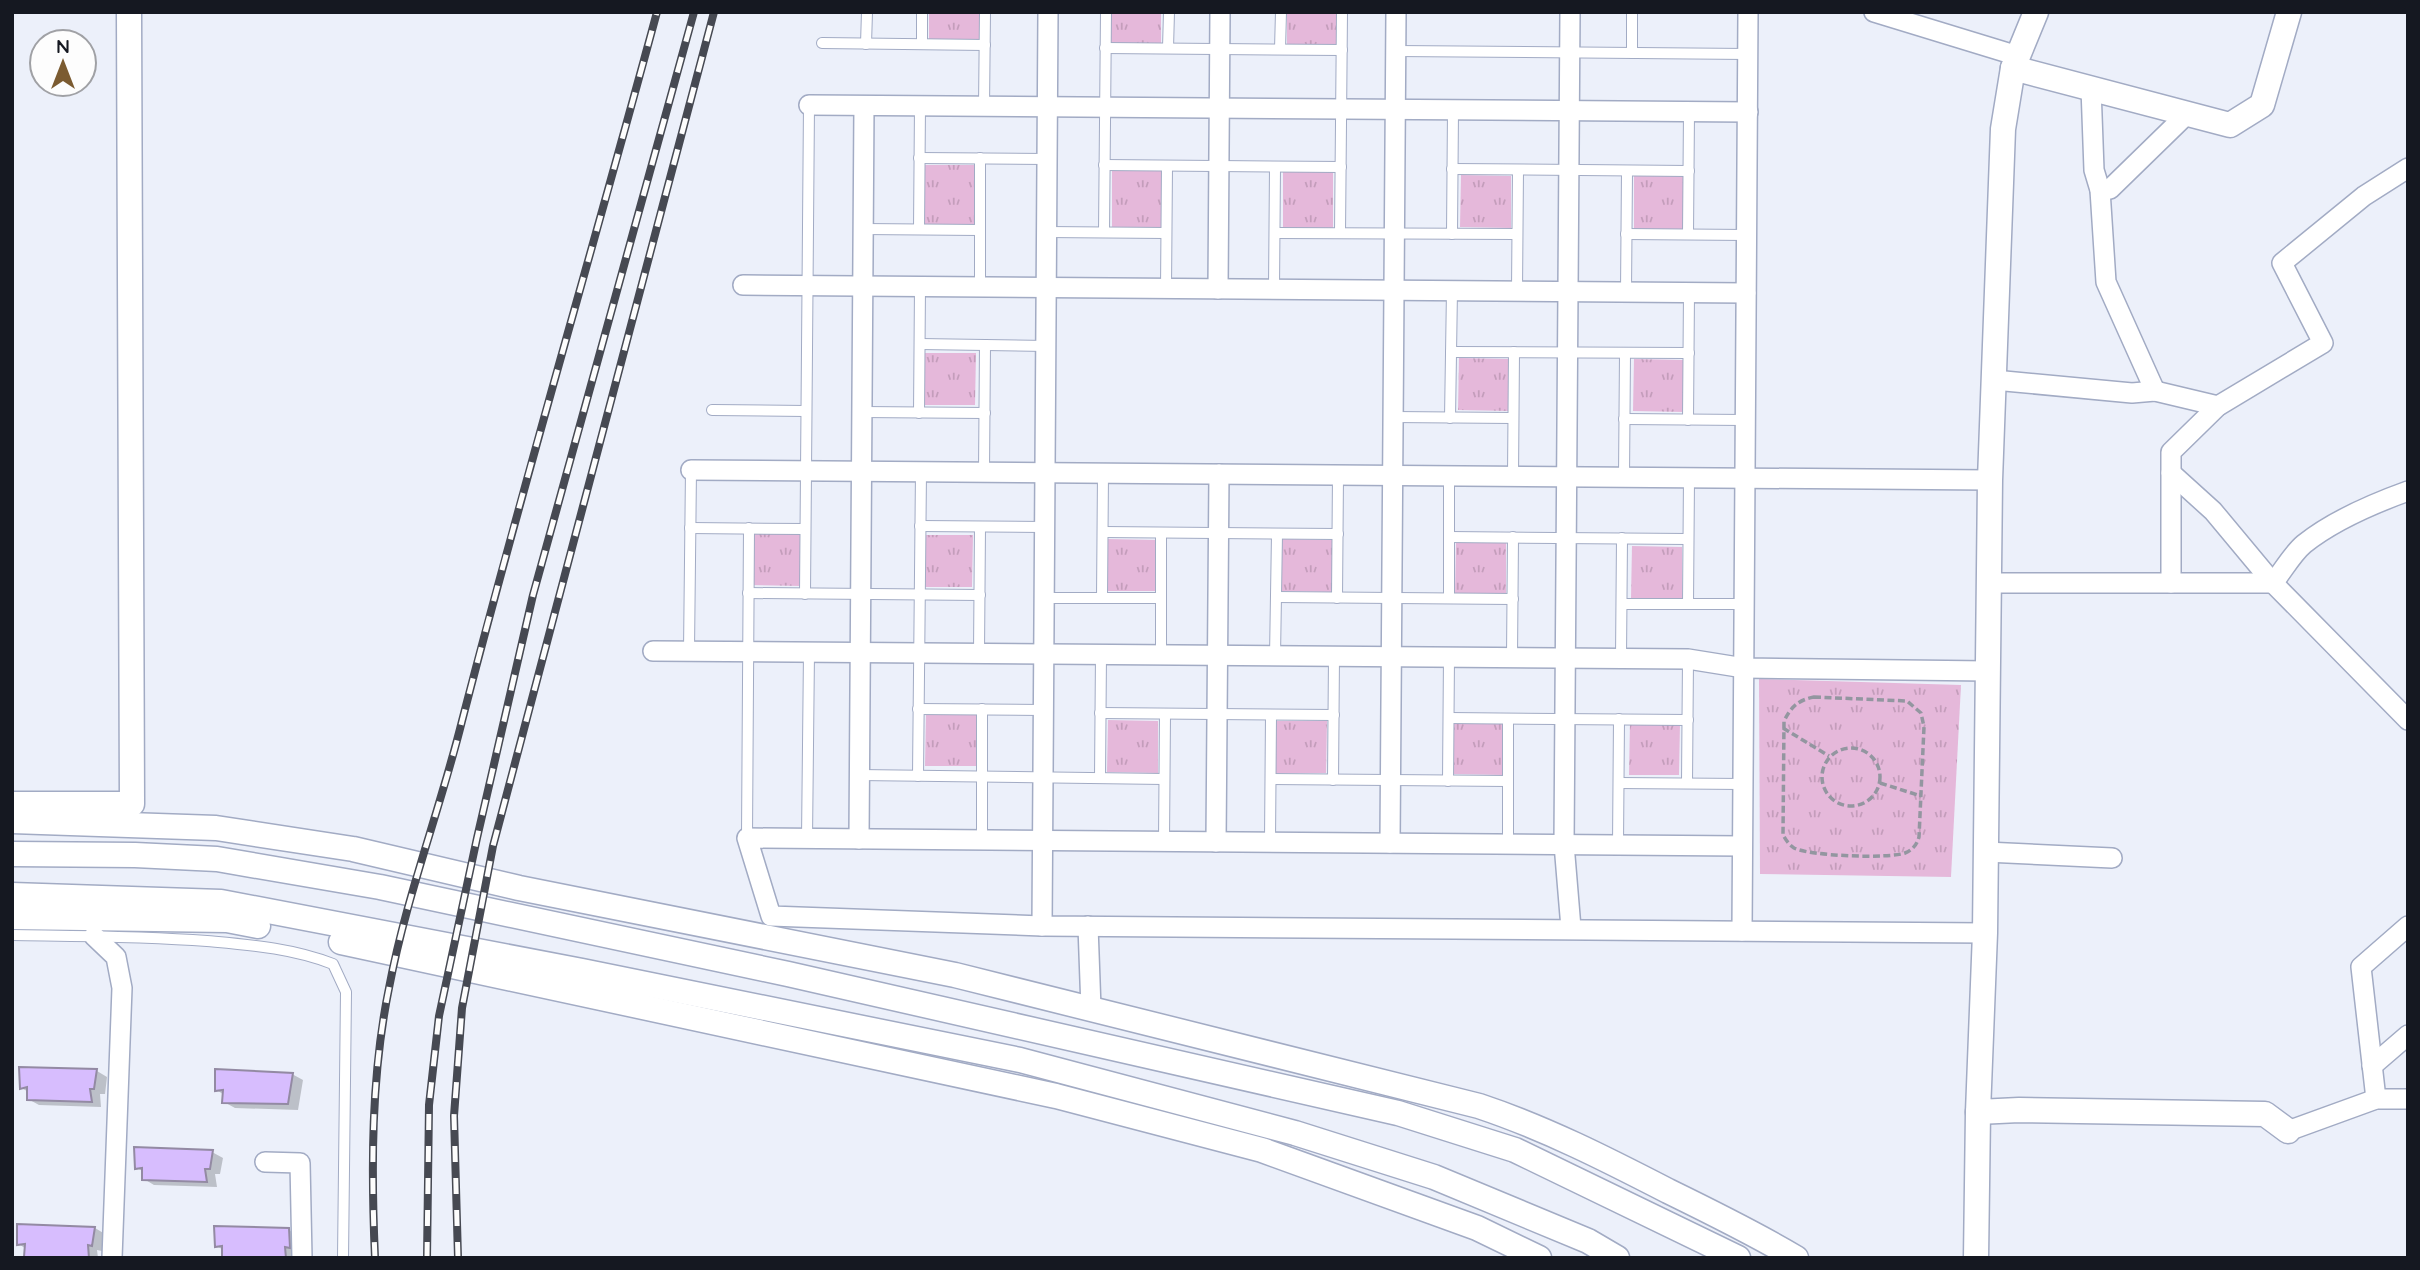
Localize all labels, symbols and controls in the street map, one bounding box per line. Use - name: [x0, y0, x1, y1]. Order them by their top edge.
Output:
- north arrow: [28, 28, 98, 98]
- text: N: [56, 34, 70, 58]

